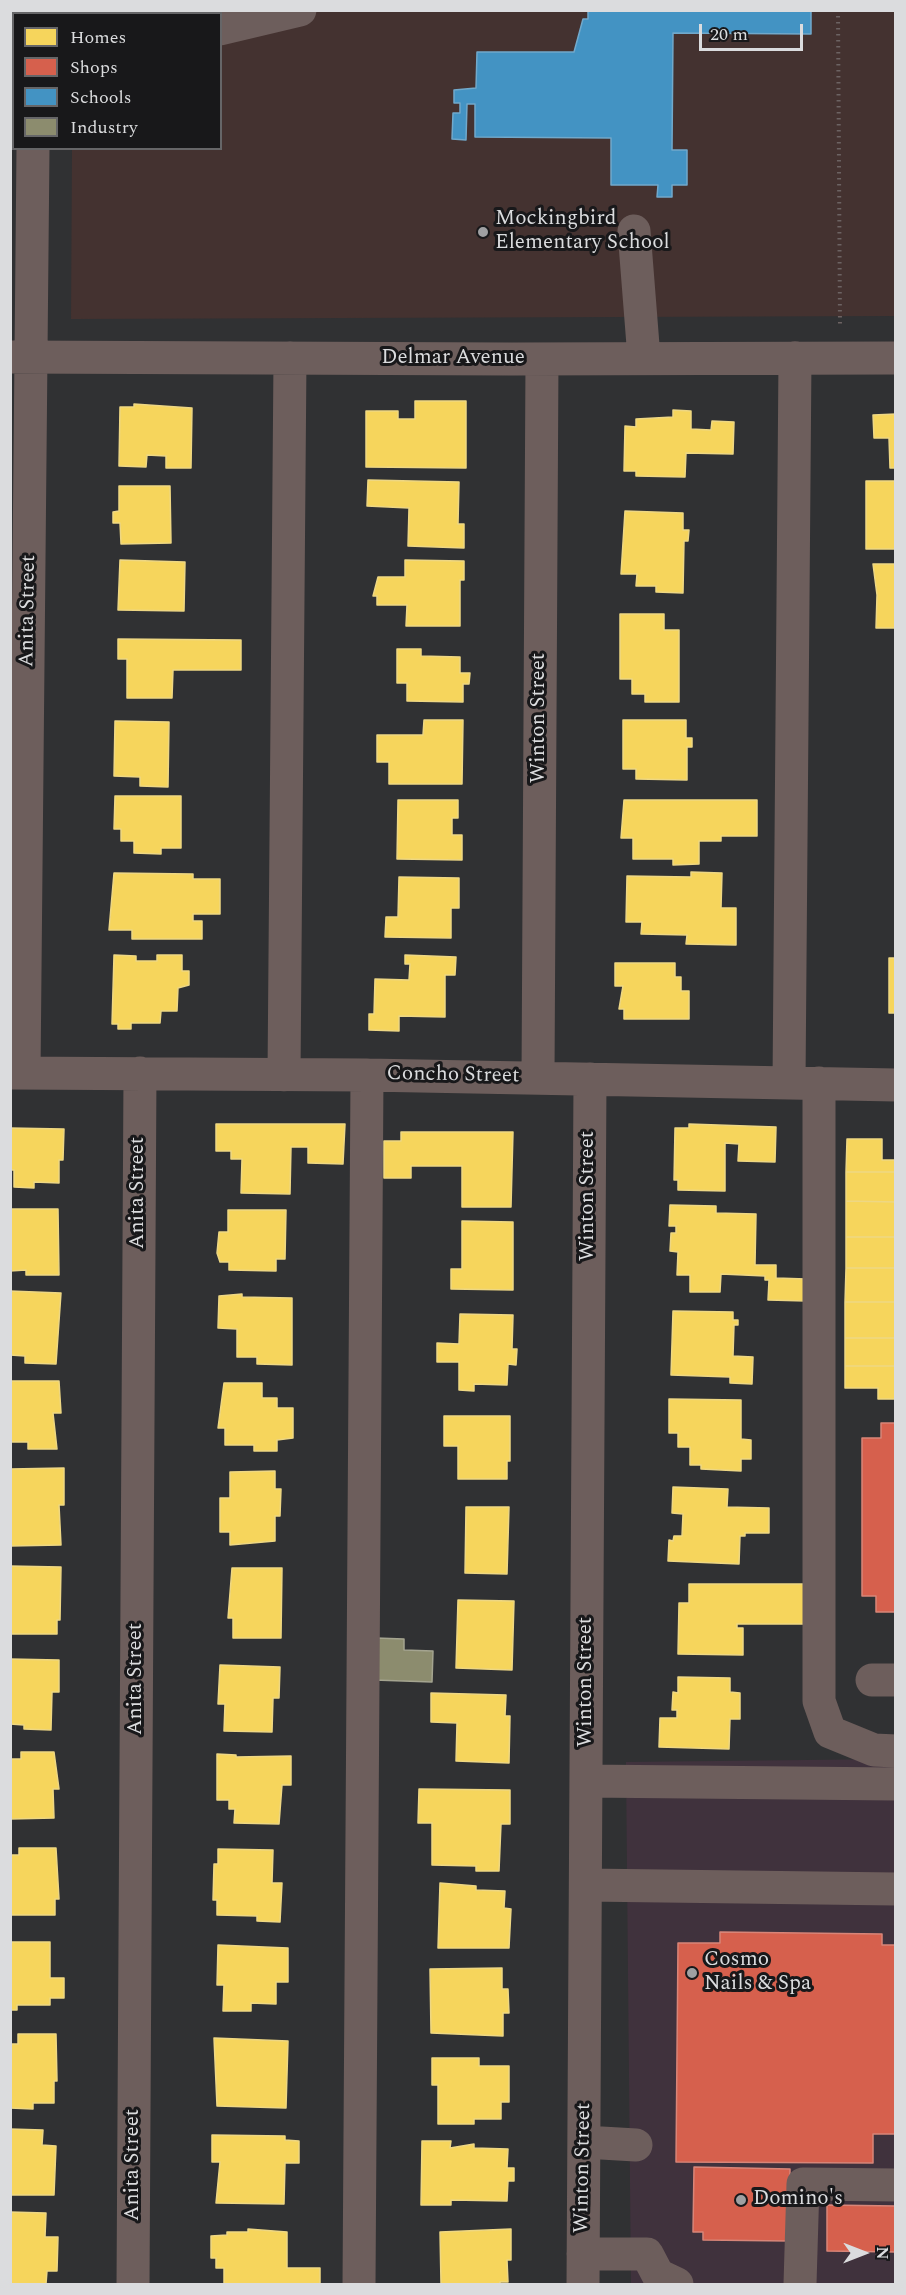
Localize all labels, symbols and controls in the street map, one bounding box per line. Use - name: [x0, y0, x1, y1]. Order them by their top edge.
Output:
- legend: [12, 12, 222, 150]
- scale bar: [702, 12, 806, 50]
- text: 20 m: [710, 21, 748, 48]
- text: Homes: [70, 24, 126, 51]
- text: Shops: [70, 54, 118, 81]
- text: Schools: [70, 84, 132, 111]
- text: Industry: [70, 114, 138, 141]
- place label: Mockingbird Elementary School: [495, 207, 670, 257]
- marker: Mockingbird Elementary School: [476, 225, 490, 239]
- street label: Delmar Avenue: [381, 346, 525, 372]
- street label: Anita Street: [15, 555, 43, 667]
- street label: Winton Street: [527, 653, 553, 783]
- street label: Concho Street: [386, 1062, 520, 1090]
- street label: Winton Street: [576, 1131, 602, 1261]
- street label: Anita Street: [126, 1137, 152, 1249]
- street label: Winton Street: [574, 1617, 600, 1747]
- street label: Anita Street: [124, 1623, 150, 1735]
- place label: Cosmo Nails & Spa: [704, 1948, 811, 1998]
- marker: Cosmo Nails & Spa: [685, 1966, 699, 1980]
- street label: Winton Street: [570, 2103, 598, 2233]
- street label: Anita Street: [121, 2109, 147, 2221]
- place label: Domino's: [753, 2187, 843, 2213]
- marker: Domino's: [734, 2193, 748, 2207]
- north arrow: [834, 2223, 894, 2283]
- text: N: [870, 2246, 894, 2260]

